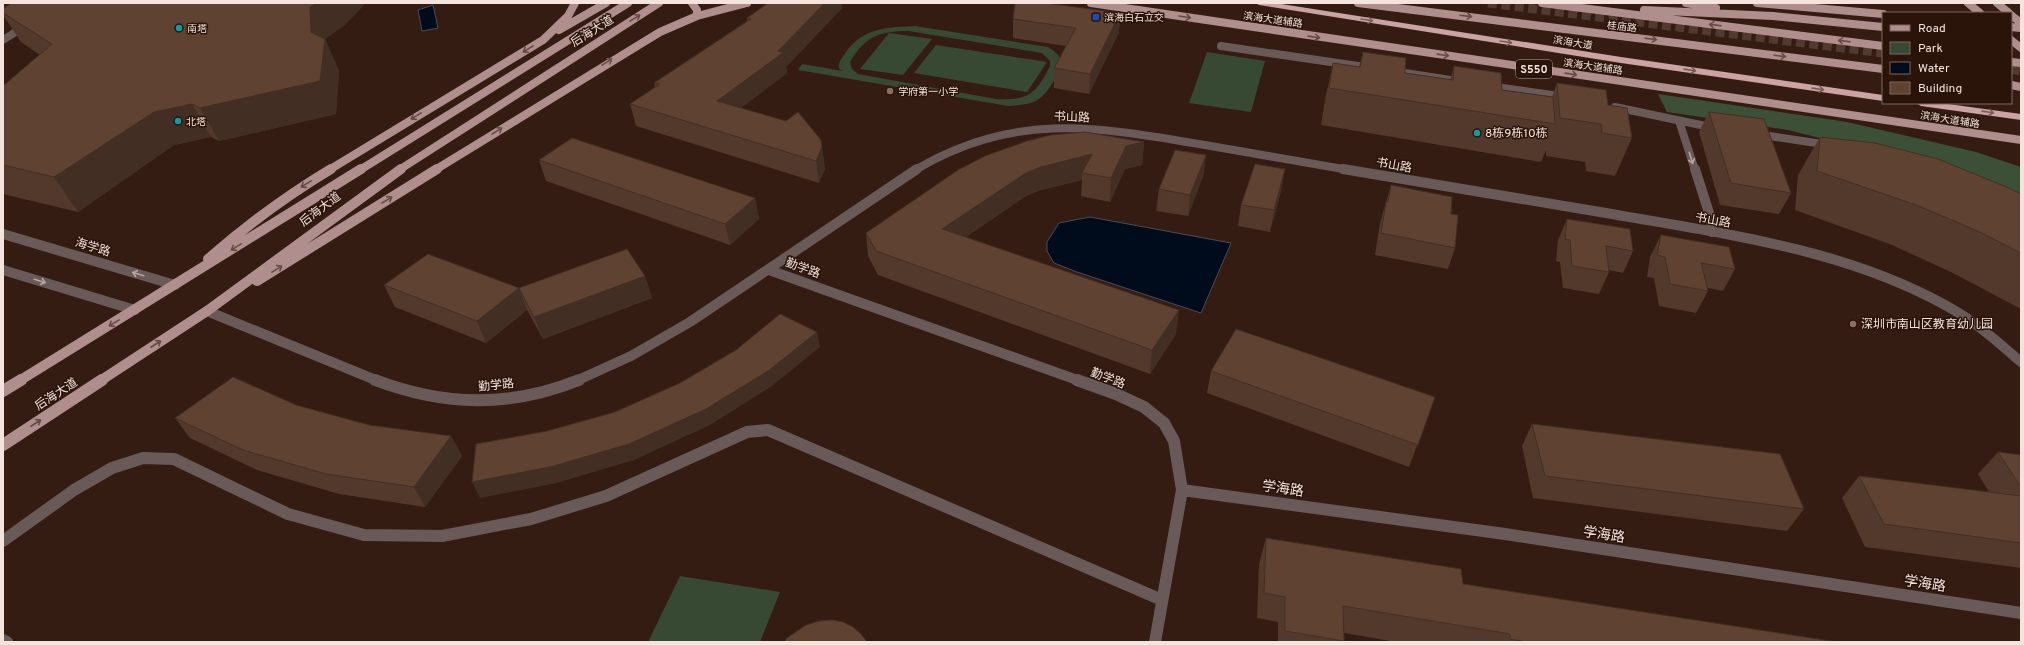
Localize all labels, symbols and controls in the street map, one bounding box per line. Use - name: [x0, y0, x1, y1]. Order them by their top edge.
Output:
- street label: 滨海大道辅路: [1242, 10, 1303, 31]
- street label: 后海大道: [568, 12, 617, 51]
- marker: 滨海白石立交: [1091, 12, 1101, 22]
- place label: 滨海白石立交: [1104, 12, 1164, 25]
- one-way arrow: [1460, 12, 1473, 20]
- legend: [1882, 12, 2012, 104]
- one-way arrow: [1178, 13, 1191, 21]
- one-way arrow: [629, 14, 641, 22]
- one-way arrow: [1360, 17, 1373, 25]
- street label: 桂庙路: [1606, 19, 1637, 36]
- one-way arrow: [1709, 21, 1722, 28]
- text: Road: [1918, 21, 1946, 37]
- marker: 南塔: [174, 23, 184, 33]
- place label: 南塔: [187, 23, 207, 36]
- one-way arrow: [1307, 33, 1320, 41]
- street label: 滨海大道: [1552, 34, 1594, 53]
- one-way arrow: [1644, 35, 1657, 43]
- one-way arrow: [1838, 37, 1851, 45]
- one-way arrow: [1499, 38, 1512, 46]
- text: Park: [1918, 41, 1943, 57]
- one-way arrow: [522, 45, 534, 53]
- one-way arrow: [1436, 51, 1449, 59]
- one-way arrow: [1773, 52, 1786, 60]
- street label: 滨海大道辅路: [1562, 57, 1623, 78]
- one-way arrow: [601, 58, 613, 66]
- road number: S550: [1516, 60, 1552, 78]
- text: Water: [1918, 61, 1950, 77]
- one-way arrow: [1683, 66, 1696, 74]
- one-way arrow: [1564, 70, 1577, 78]
- text: Building: [1918, 81, 1962, 97]
- one-way arrow: [1811, 85, 1824, 93]
- marker: 学府第一小学: [885, 86, 895, 96]
- place label: 学府第一小学: [898, 86, 958, 99]
- one-way arrow: [1981, 108, 1994, 116]
- street label: 书山路: [1054, 109, 1090, 127]
- street label: 滨海大道辅路: [1919, 109, 1980, 132]
- one-way arrow: [410, 112, 422, 120]
- marker: 北塔: [173, 116, 183, 126]
- place label: 北塔: [186, 116, 206, 129]
- place label: 8栋9栋10栋: [1485, 126, 1548, 142]
- one-way arrow: [491, 127, 502, 135]
- marker: 8栋9栋10栋: [1472, 128, 1482, 138]
- one-way arrow: [1688, 151, 1695, 164]
- street label: 书山路: [1375, 155, 1413, 177]
- one-way arrow: [300, 179, 311, 188]
- street label: 后海大道: [297, 189, 345, 231]
- one-way arrow: [381, 196, 392, 204]
- street label: 书山路: [1694, 210, 1732, 232]
- street label: 海学路: [73, 235, 112, 261]
- one-way arrow: [231, 242, 242, 251]
- street label: 勤学路: [783, 255, 822, 283]
- one-way arrow: [271, 265, 282, 273]
- one-way arrow: [132, 270, 145, 277]
- one-way arrow: [34, 278, 47, 285]
- place label: 深圳市南山区教育幼儿园: [1861, 317, 1993, 333]
- one-way arrow: [108, 319, 120, 327]
- marker: 深圳市南山区教育幼儿园: [1848, 319, 1858, 329]
- one-way arrow: [150, 340, 162, 348]
- street label: 勤学路: [1088, 365, 1127, 393]
- street label: 后海大道: [32, 375, 81, 415]
- street label: 勤学路: [477, 376, 515, 396]
- one-way arrow: [30, 419, 41, 427]
- street label: 学海路: [1261, 478, 1305, 501]
- street label: 学海路: [1582, 524, 1626, 547]
- street label: 学海路: [1903, 573, 1947, 596]

